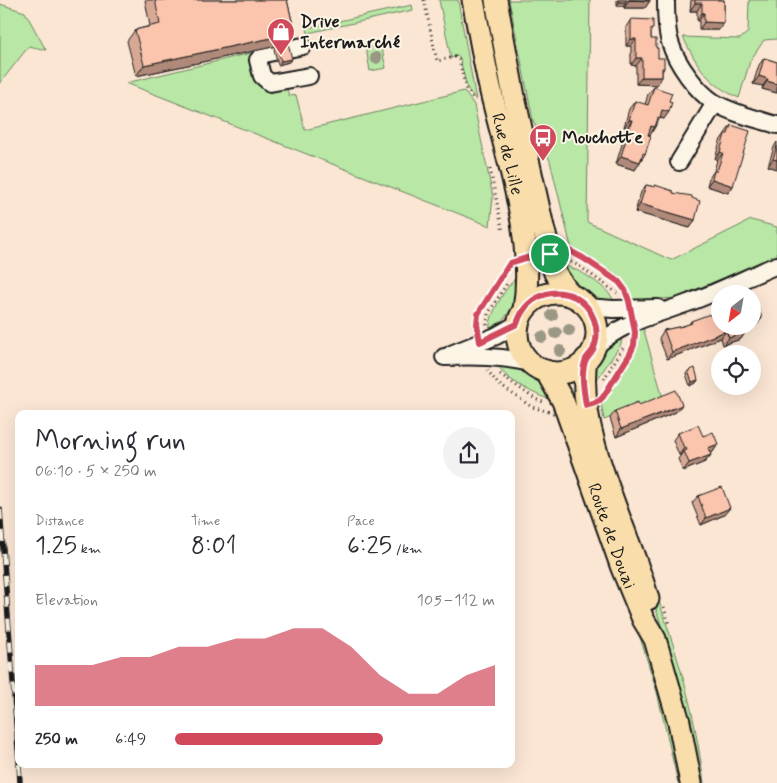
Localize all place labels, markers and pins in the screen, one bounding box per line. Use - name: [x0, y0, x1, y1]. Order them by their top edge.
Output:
- place label: Drive Intermarché: [300, 10, 400, 55]
- shop icon: Drive Intermarché: [266, 17, 296, 56]
- bus stop icon: Mouchotte: [528, 123, 558, 162]
- place label: Mouchotte: [562, 126, 643, 150]
- pin: [529, 233, 571, 275]

